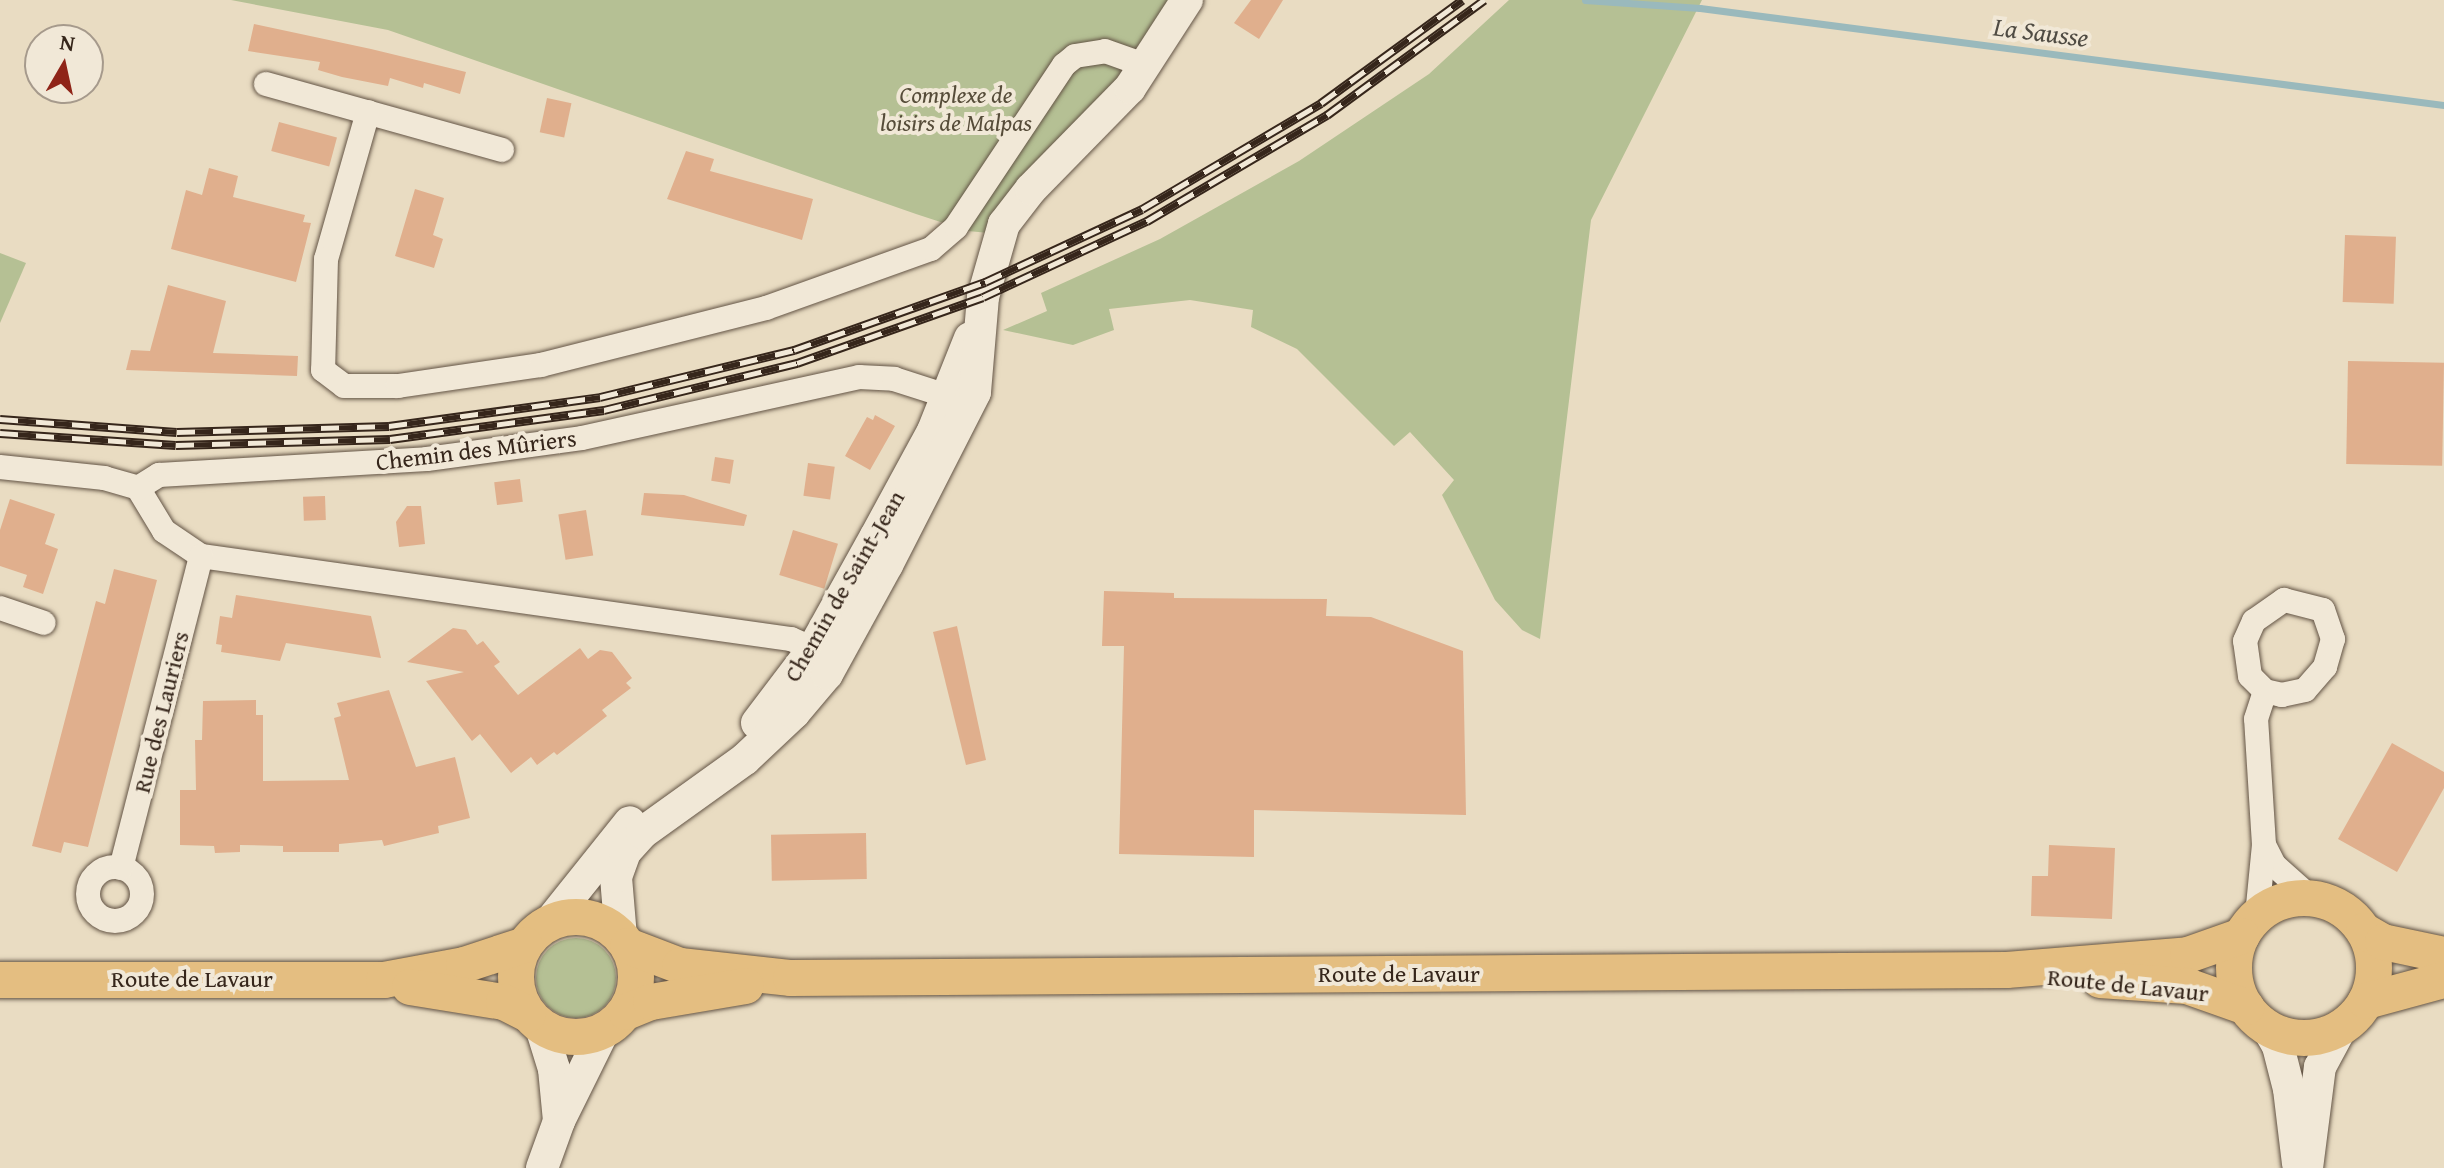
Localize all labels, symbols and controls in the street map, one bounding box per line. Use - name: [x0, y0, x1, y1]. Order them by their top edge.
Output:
- water label: La Sausse: [1992, 11, 2090, 53]
- north arrow: [24, 24, 104, 104]
- text: N: [58, 25, 77, 59]
- park label: Complexe de loisirs de Malpas: [880, 81, 1032, 137]
- street label: Chemin des Mûriers: [374, 423, 578, 477]
- street label: Chemin de Saint-Jean: [778, 485, 910, 687]
- street label: Rue des Lauriers: [127, 628, 195, 796]
- street label: Route de Lavaur: [1318, 960, 1480, 988]
- street label: Route de Lavaur: [2046, 962, 2210, 1008]
- street label: Route de Lavaur: [111, 965, 273, 993]

